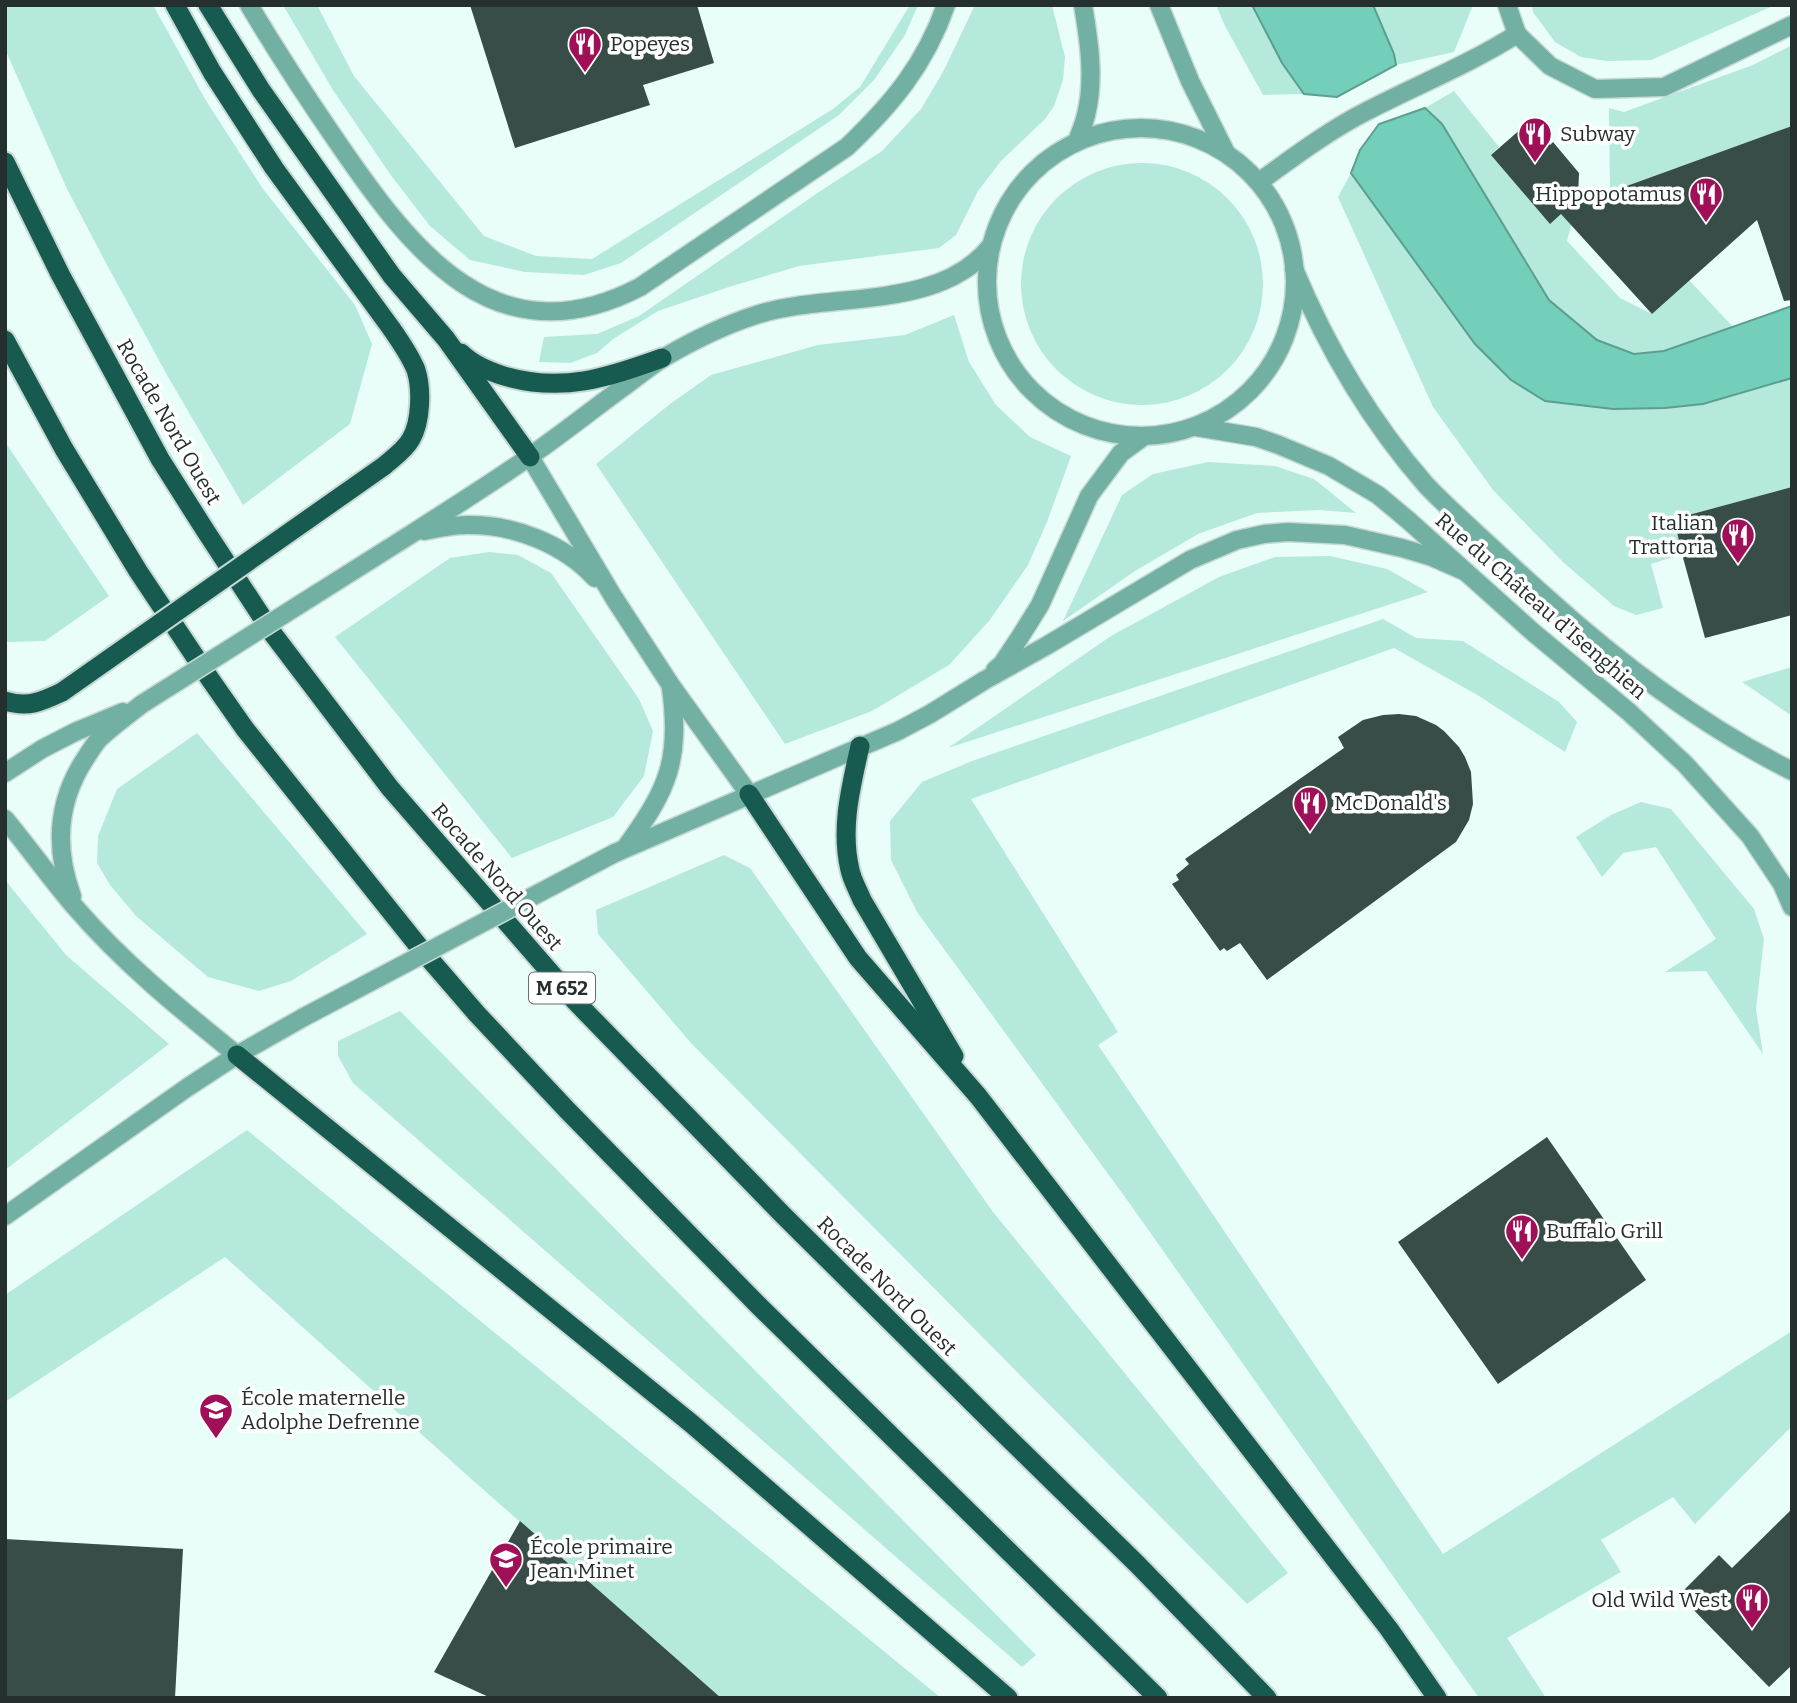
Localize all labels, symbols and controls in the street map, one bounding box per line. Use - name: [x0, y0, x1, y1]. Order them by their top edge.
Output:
- restaurant icon: Popeyes: [566, 25, 604, 74]
- place label: Popeyes: [610, 31, 690, 57]
- restaurant icon: Subway: [1516, 115, 1554, 164]
- place label: Subway: [1560, 121, 1636, 147]
- restaurant icon: Hippopotamus: [1687, 175, 1725, 224]
- place label: Hippopotamus: [1535, 181, 1682, 207]
- street label: Rocade Nord Ouest: [111, 335, 227, 510]
- street label: Rue du Château d'Isenghien: [1430, 507, 1652, 705]
- place label: Italian Trattoria: [1629, 510, 1715, 560]
- restaurant icon: Italian Trattoria: [1719, 516, 1757, 565]
- restaurant icon: McDonald's: [1291, 784, 1329, 833]
- place label: McDonald's: [1334, 790, 1447, 816]
- street label: Rocade Nord Ouest: [426, 798, 568, 956]
- road number: M 652: [529, 972, 595, 1004]
- street label: Rocade Nord Ouest: [812, 1211, 963, 1362]
- restaurant icon: Buffalo Grill: [1503, 1212, 1541, 1261]
- place label: Buffalo Grill: [1546, 1218, 1663, 1244]
- place label: École maternelle Adolphe Defrenne: [241, 1385, 420, 1435]
- school or university icon: École maternelle Adolphe Defrenne: [197, 1391, 235, 1440]
- place label: École primaire Jean Minet: [529, 1534, 673, 1584]
- school or university icon: École primaire Jean Minet: [487, 1540, 525, 1589]
- restaurant icon: Old Wild West: [1733, 1581, 1771, 1630]
- place label: Old Wild West: [1591, 1587, 1728, 1613]

